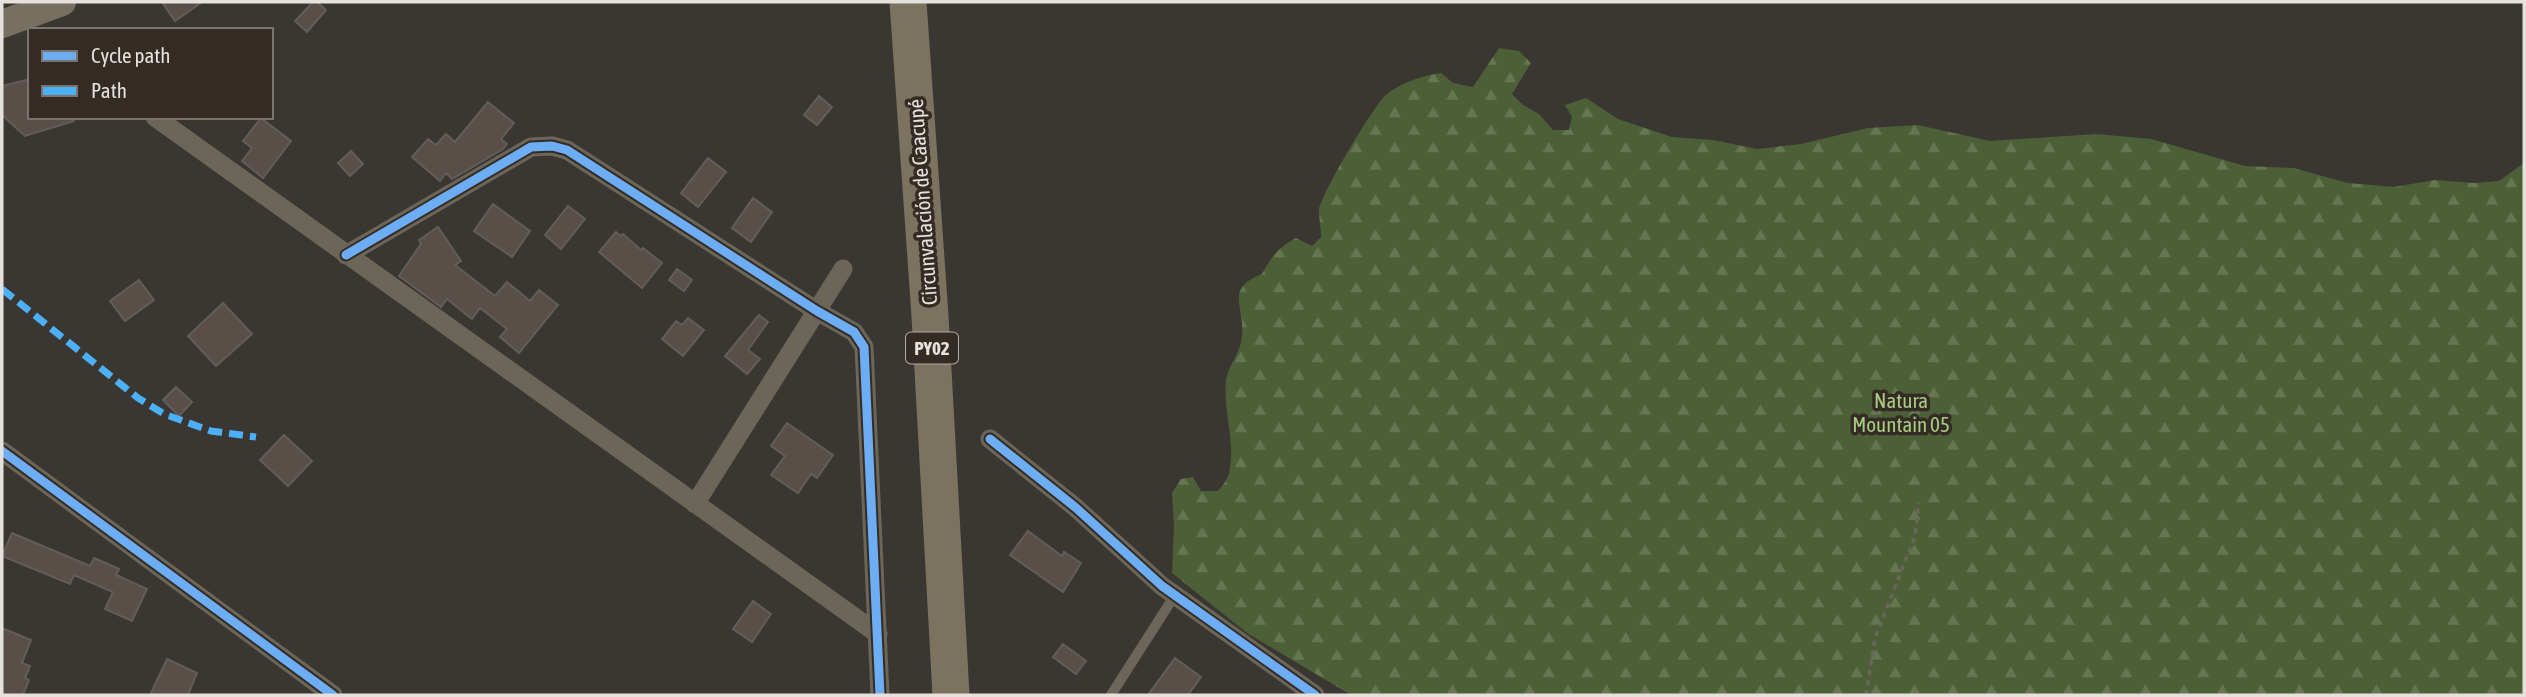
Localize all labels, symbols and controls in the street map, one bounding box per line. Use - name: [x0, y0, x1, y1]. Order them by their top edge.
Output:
- legend: [28, 28, 273, 119]
- text: Cycle path: [91, 43, 170, 67]
- text: Path: [91, 78, 127, 102]
- street label: Circunvalación de Caacupé: [903, 98, 941, 306]
- road number: PY02: [906, 332, 958, 364]
- park label: Natura Mountain 05: [1852, 388, 1950, 436]

